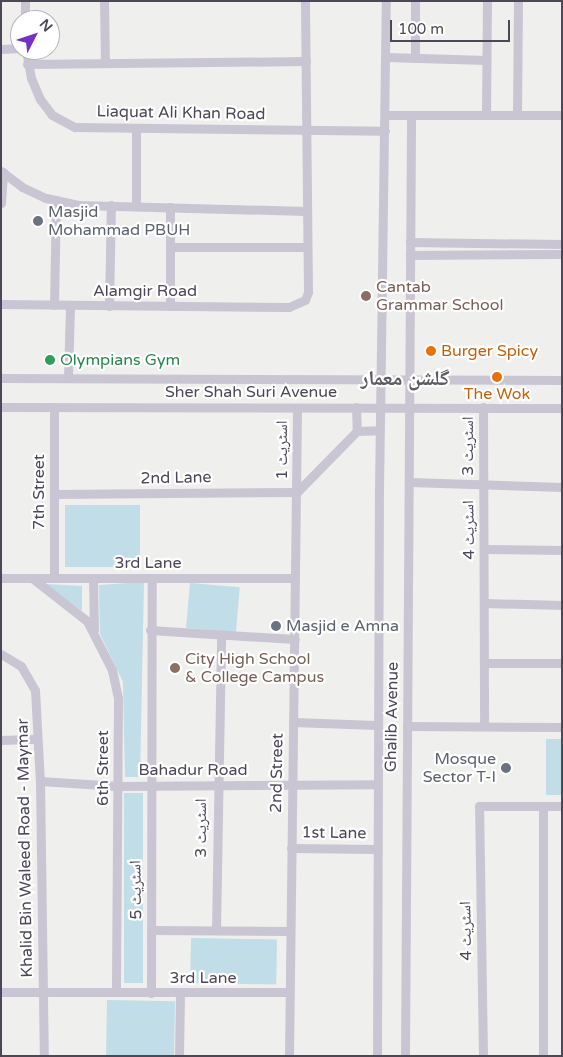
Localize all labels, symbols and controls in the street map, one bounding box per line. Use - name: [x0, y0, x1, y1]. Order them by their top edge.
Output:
- north arrow: [10, 10, 60, 60]
- scale bar: [393, 10, 513, 42]
- text: N: [36, 16, 56, 35]
- text: 100 m: [398, 20, 444, 38]
- street label: Liaquat Ali Khan Road: [97, 102, 265, 124]
- place label: Masjid Mohammad PBUH: [48, 202, 190, 240]
- marker: Masjid Mohammad PBUH: [32, 215, 44, 227]
- place label: Cantab Grammar School: [376, 277, 503, 315]
- street label: Alamgir Road: [93, 281, 197, 301]
- marker: Cantab Grammar School: [360, 290, 372, 302]
- place label: Burger Spicy: [441, 341, 538, 361]
- marker: Burger Spicy: [425, 345, 437, 357]
- place label: Olympians Gym: [60, 350, 180, 370]
- marker: Olympians Gym: [44, 354, 56, 366]
- district label: گلشن معمار: [360, 366, 450, 392]
- marker: The Wok: [491, 371, 503, 383]
- street label: Sher Shah Suri Avenue: [165, 382, 337, 402]
- place label: The Wok: [464, 384, 530, 404]
- street label: اسٹریٹ 3: [458, 416, 478, 476]
- street label: اسٹریٹ 1: [272, 420, 292, 480]
- street label: 7th Street: [29, 454, 49, 530]
- street label: 2nd Lane: [140, 468, 212, 488]
- street label: اسٹریٹ 4: [459, 500, 479, 560]
- street label: 3rd Lane: [114, 553, 182, 573]
- place label: Masjid e Amna: [286, 616, 399, 636]
- marker: Masjid e Amna: [270, 620, 282, 632]
- place label: City High School & College Campus: [185, 649, 324, 687]
- marker: City High School & College Campus: [169, 662, 181, 674]
- street label: Ghalib Avenue: [381, 662, 403, 772]
- street label: Khalid Bin Waleed Road - Maymar: [13, 718, 37, 978]
- street label: 6th Street: [93, 730, 113, 806]
- street label: 2nd Street: [267, 733, 287, 813]
- place label: Mosque Sector T-I: [423, 749, 496, 787]
- street label: Bahadur Road: [138, 760, 248, 780]
- marker: Mosque Sector T-I: [500, 762, 512, 774]
- street label: اسٹریٹ 3: [191, 798, 211, 858]
- street label: 1st Lane: [301, 823, 367, 843]
- street label: اسٹریٹ 5: [126, 860, 146, 920]
- street label: اسٹریٹ 4: [456, 901, 476, 961]
- street label: 3rd Lane: [169, 968, 237, 988]

